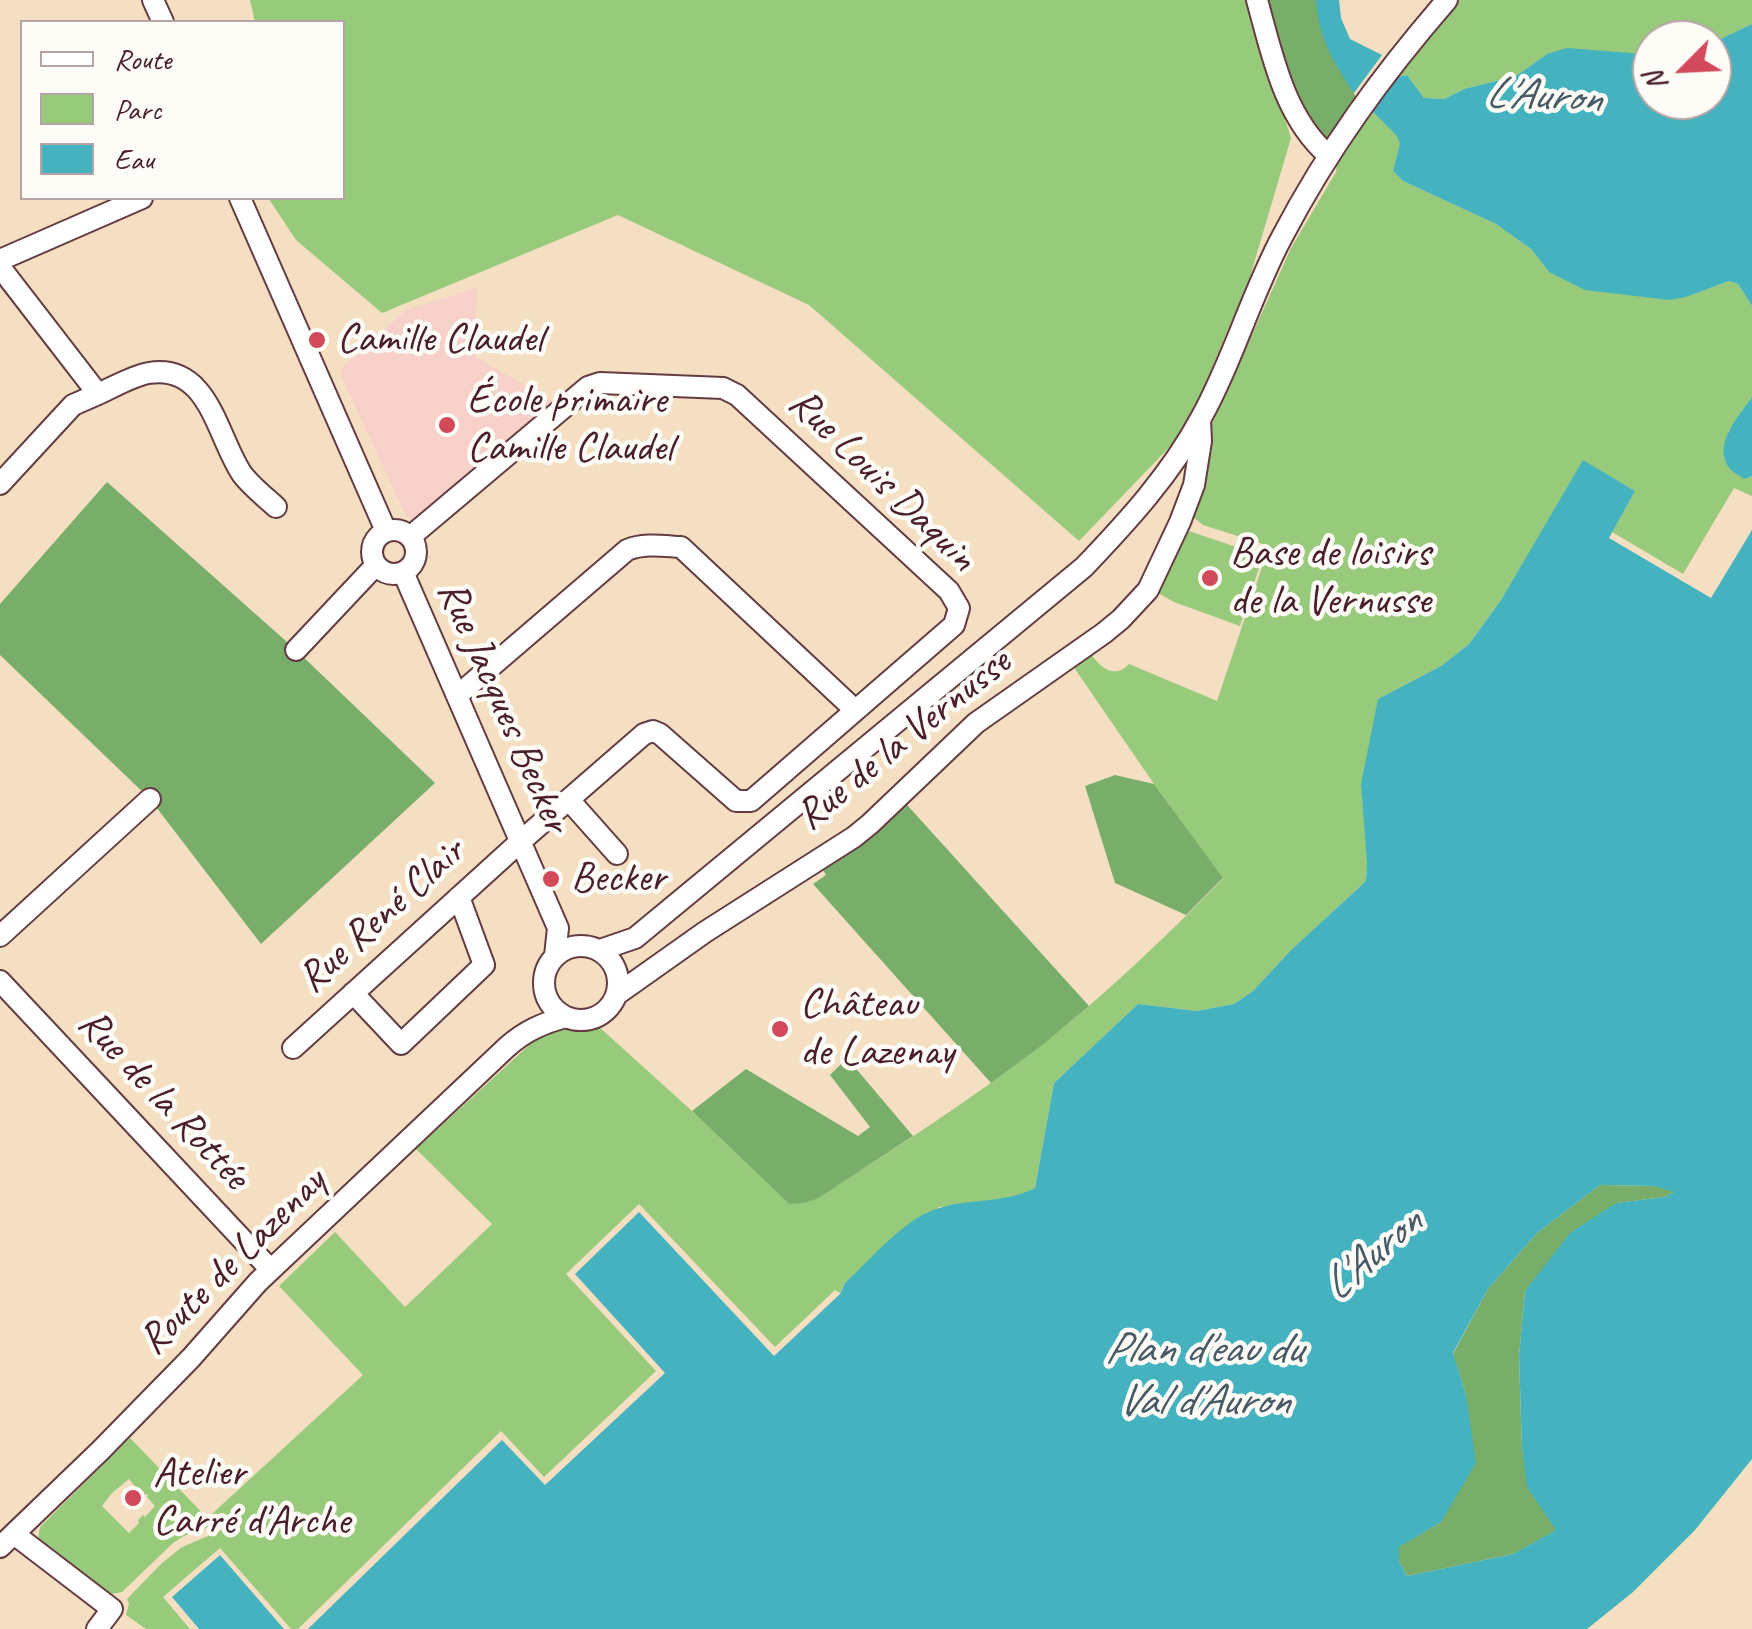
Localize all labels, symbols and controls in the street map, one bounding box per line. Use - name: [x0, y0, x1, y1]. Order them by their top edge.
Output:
- legend: [20, 20, 345, 200]
- north arrow: [1632, 20, 1732, 120]
- text: Route: [114, 40, 171, 78]
- water label: L'Auron: [1484, 67, 1602, 127]
- text: N: [1636, 67, 1675, 97]
- text: Parc: [114, 90, 161, 128]
- text: Eau: [114, 140, 154, 178]
- place label: Camille Claudel: [337, 315, 543, 365]
- marker: Camille Claudel: [306, 329, 328, 351]
- place label: École primaire Camille Claudel: [467, 376, 673, 474]
- street label: Rue Louis Daquin: [777, 379, 987, 583]
- marker: École primaire Camille Claudel: [436, 414, 458, 436]
- place label: Base de loisirs de la Vernusse: [1230, 529, 1431, 628]
- marker: Base de loisirs de la Vernusse: [1199, 567, 1221, 589]
- street label: Rue Jacques Becker: [425, 573, 581, 841]
- street label: Rue de la Vernusse: [787, 638, 1021, 842]
- street label: Rue René Clair: [288, 828, 476, 1004]
- place label: Becker: [571, 854, 665, 904]
- marker: Becker: [540, 868, 562, 890]
- place label: Château de Lazenay: [800, 980, 954, 1078]
- street label: Rue de la Rottée: [67, 999, 259, 1201]
- marker: Château de Lazenay: [769, 1018, 791, 1040]
- street label: Route de Lazenay: [129, 1158, 337, 1366]
- water label: L'Auron: [1312, 1197, 1434, 1313]
- water label: Plan d'eau du Val d'Auron: [1105, 1323, 1301, 1429]
- place label: Atelier Carré d'Arche: [153, 1449, 350, 1548]
- marker: Atelier Carré d'Arche: [122, 1487, 144, 1509]

